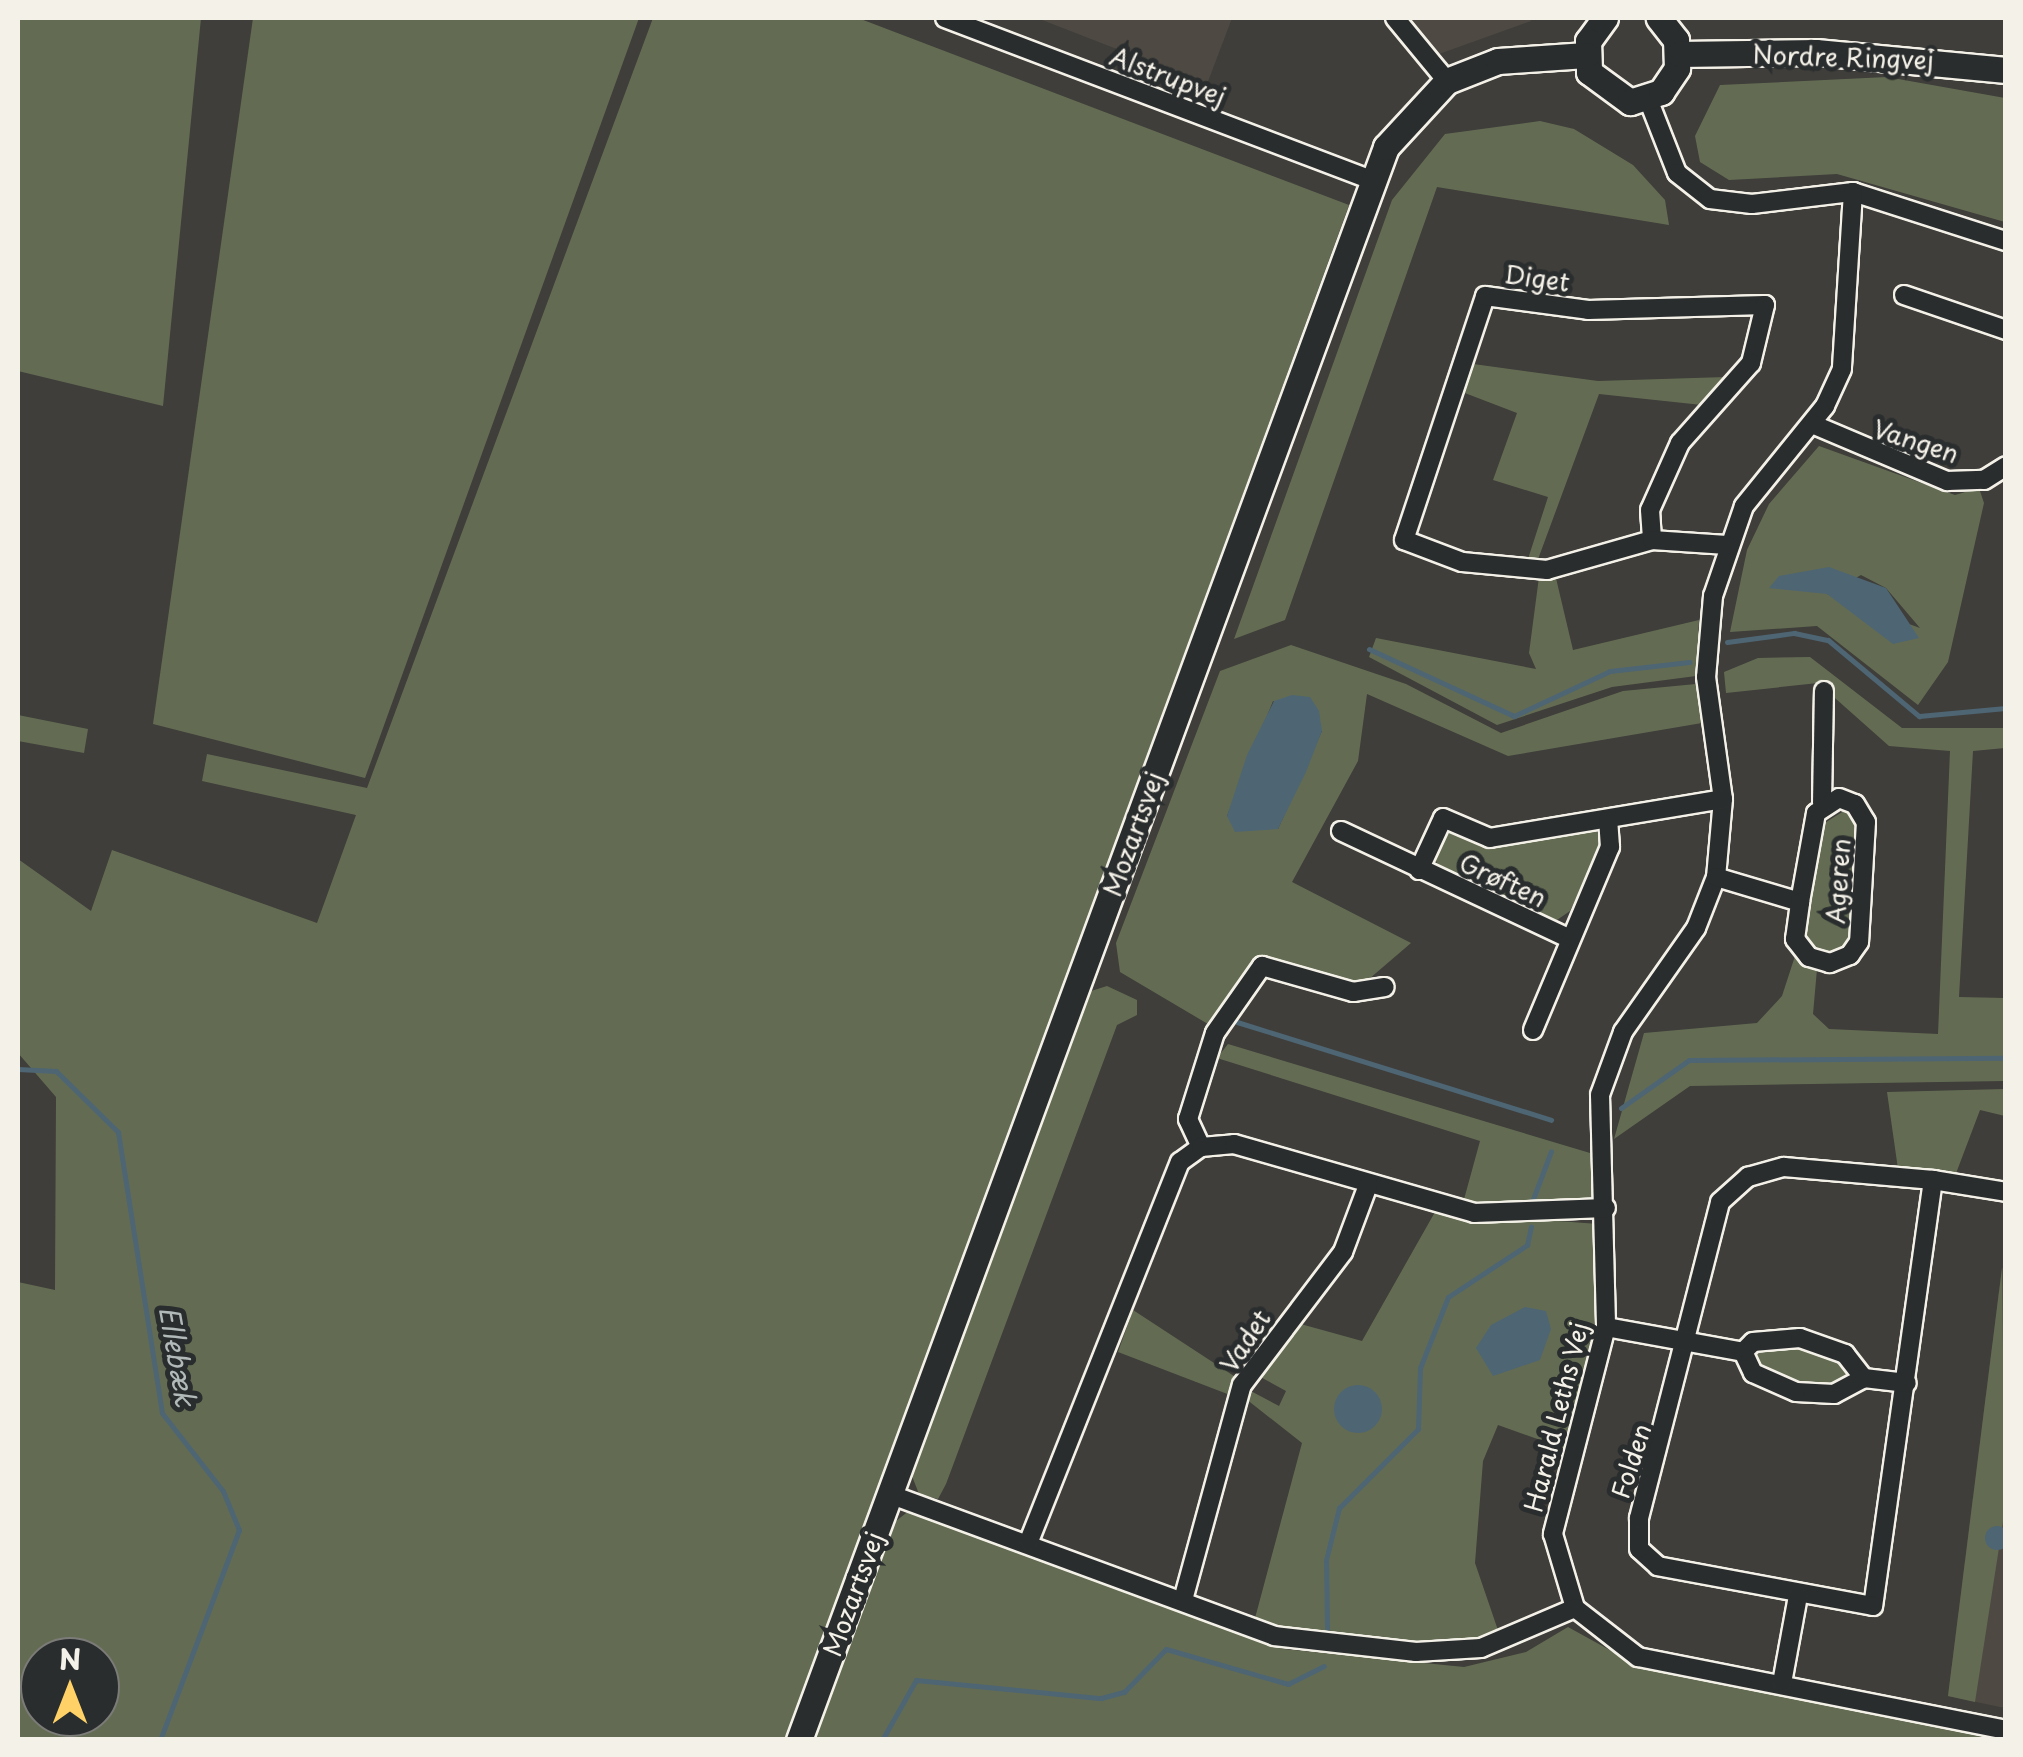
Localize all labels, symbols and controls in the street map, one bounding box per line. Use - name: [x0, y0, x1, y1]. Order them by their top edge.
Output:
- street label: Nordre Ringvej: [1753, 39, 1933, 75]
- street label: Alstrupvej: [1106, 40, 1230, 112]
- street label: Diget: [1503, 259, 1571, 297]
- street label: Vangen: [1869, 413, 1963, 469]
- street label: Mozartsvej: [1097, 768, 1169, 900]
- street label: Ageren: [1820, 837, 1856, 925]
- street label: Grøften: [1455, 847, 1551, 913]
- water label: Ellebæk: [153, 1303, 203, 1409]
- street label: Vadet: [1213, 1304, 1277, 1378]
- street label: Harald Leths Vej: [1518, 1318, 1594, 1516]
- street label: Folden: [1605, 1420, 1657, 1502]
- street label: Mozartsvej: [817, 1528, 889, 1660]
- north arrow: [20, 1637, 120, 1737]
- text: N: [59, 1637, 81, 1680]

